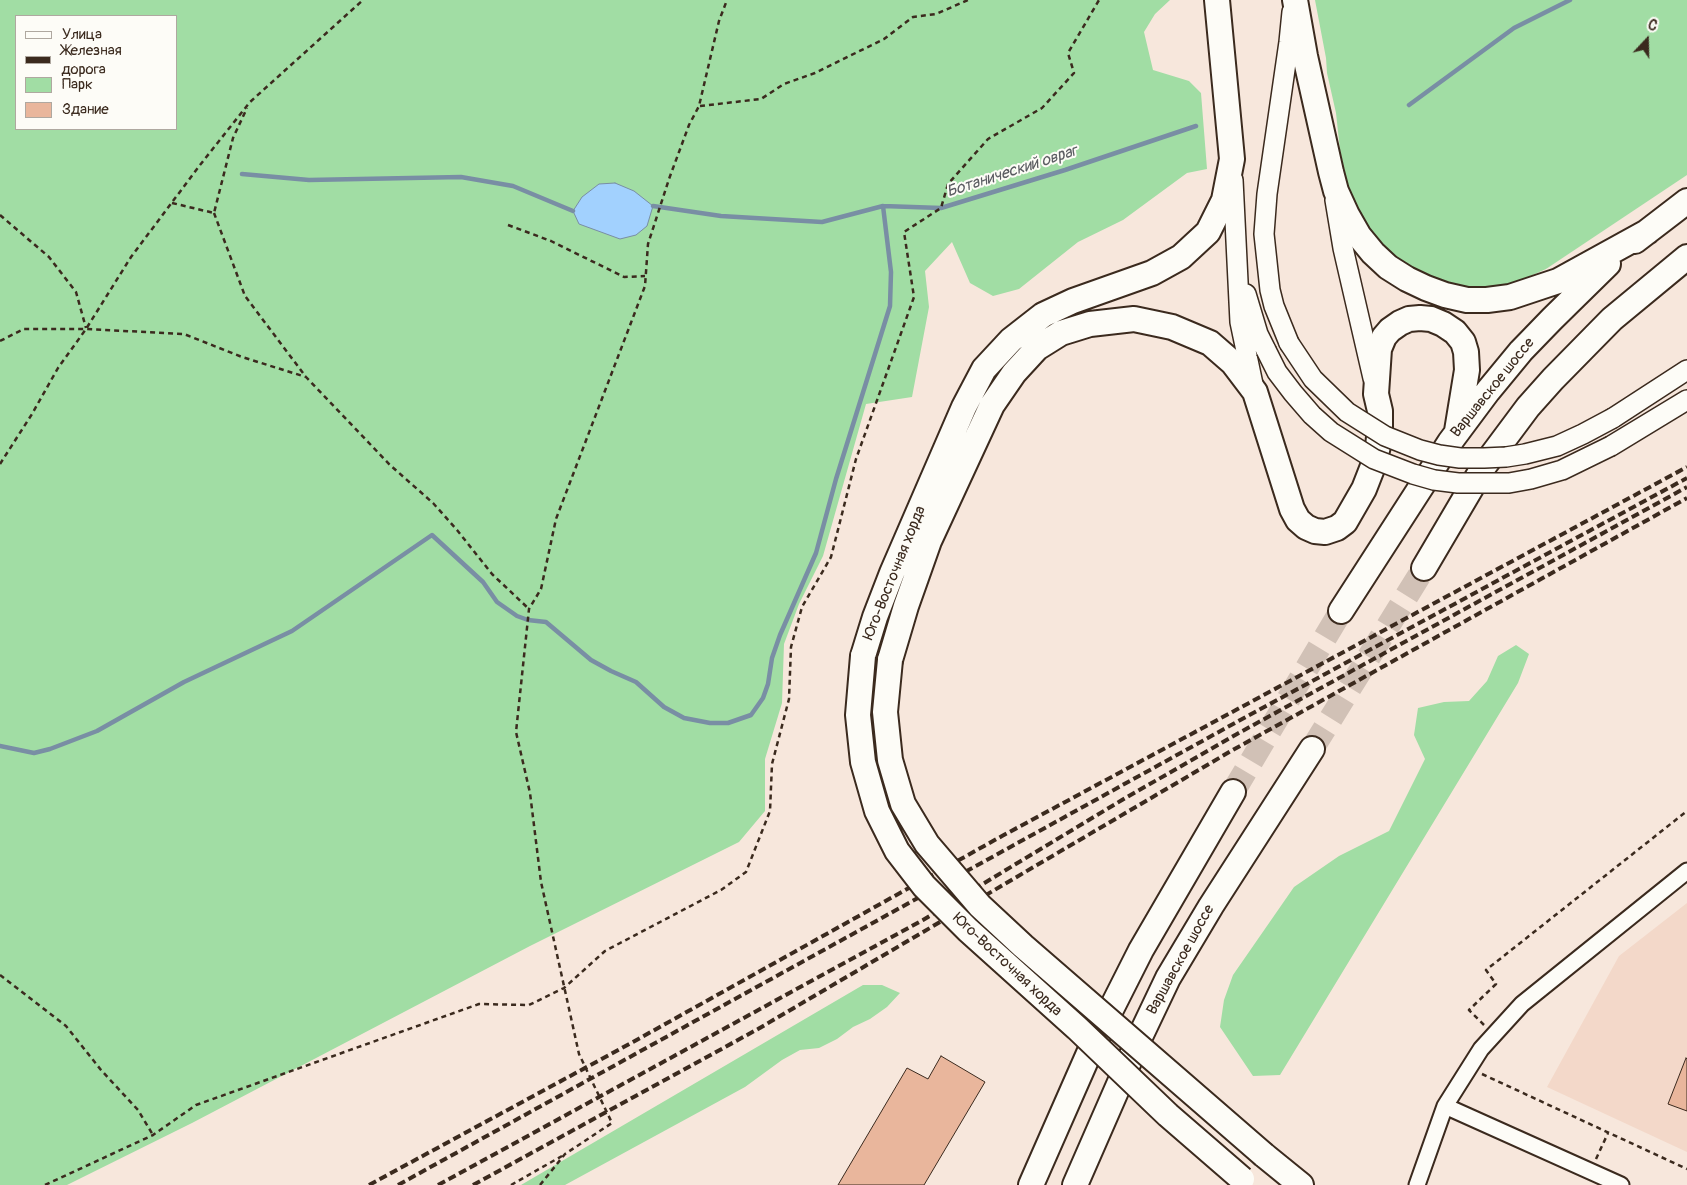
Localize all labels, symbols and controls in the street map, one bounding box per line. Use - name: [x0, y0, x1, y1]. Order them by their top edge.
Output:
- legend: [15, 15, 178, 130]
- north arrow: [1622, 15, 1672, 65]
- text: С: [1645, 16, 1660, 35]
- text: Улица: [62, 25, 102, 44]
- text: Железная дорога: [61, 41, 122, 79]
- text: Парк: [62, 75, 93, 94]
- text: Здание: [62, 100, 109, 119]
- water label: Ботанический овраг: [944, 142, 1080, 202]
- street label: Варшавское шоссе: [1447, 335, 1539, 441]
- street label: Юго-Восточная хорда: [860, 503, 930, 643]
- street label: Варшавское шоссе: [1143, 902, 1219, 1018]
- street label: Юго-Восточная хорда: [949, 910, 1065, 1020]

